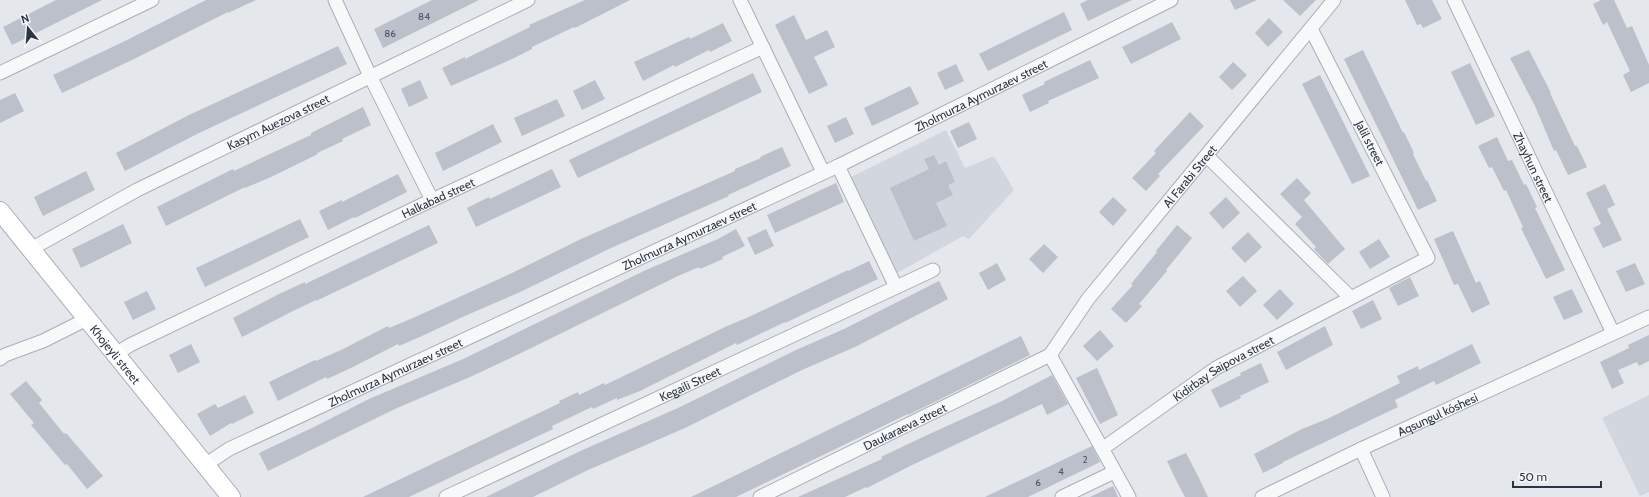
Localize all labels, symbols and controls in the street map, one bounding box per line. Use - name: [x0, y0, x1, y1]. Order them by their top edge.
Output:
- north arrow: [8, 8, 48, 48]
- house number: 84: [418, 10, 430, 23]
- text: N: [19, 11, 31, 26]
- house number: 86: [384, 27, 396, 40]
- street label: Zholmurza Aymurzaev street: [912, 55, 1050, 134]
- street label: Kasym Auezova street: [224, 90, 332, 153]
- street label: Jalil street: [1352, 117, 1388, 168]
- street label: Zhayhun street: [1511, 129, 1557, 204]
- street label: Al Farabi Street: [1159, 142, 1219, 210]
- street label: Halkabad street: [399, 174, 477, 221]
- street label: Zholmurza Aymurzaev street: [620, 198, 758, 273]
- street label: Khojeyli street: [87, 322, 144, 387]
- street label: Kidirbay Saipova street: [1170, 332, 1276, 404]
- street label: Zholmurza Aymurzaev street: [326, 334, 465, 409]
- street label: Kegaili Street: [657, 363, 723, 404]
- street label: Aqsungul kóshesi: [1395, 389, 1480, 439]
- street label: Daukaraeva street: [861, 400, 949, 453]
- house number: 2: [1082, 453, 1088, 466]
- scale bar: [1513, 463, 1601, 489]
- house number: 4: [1058, 465, 1064, 478]
- text: 50 m: [1519, 469, 1547, 484]
- house number: 6: [1035, 476, 1041, 489]

